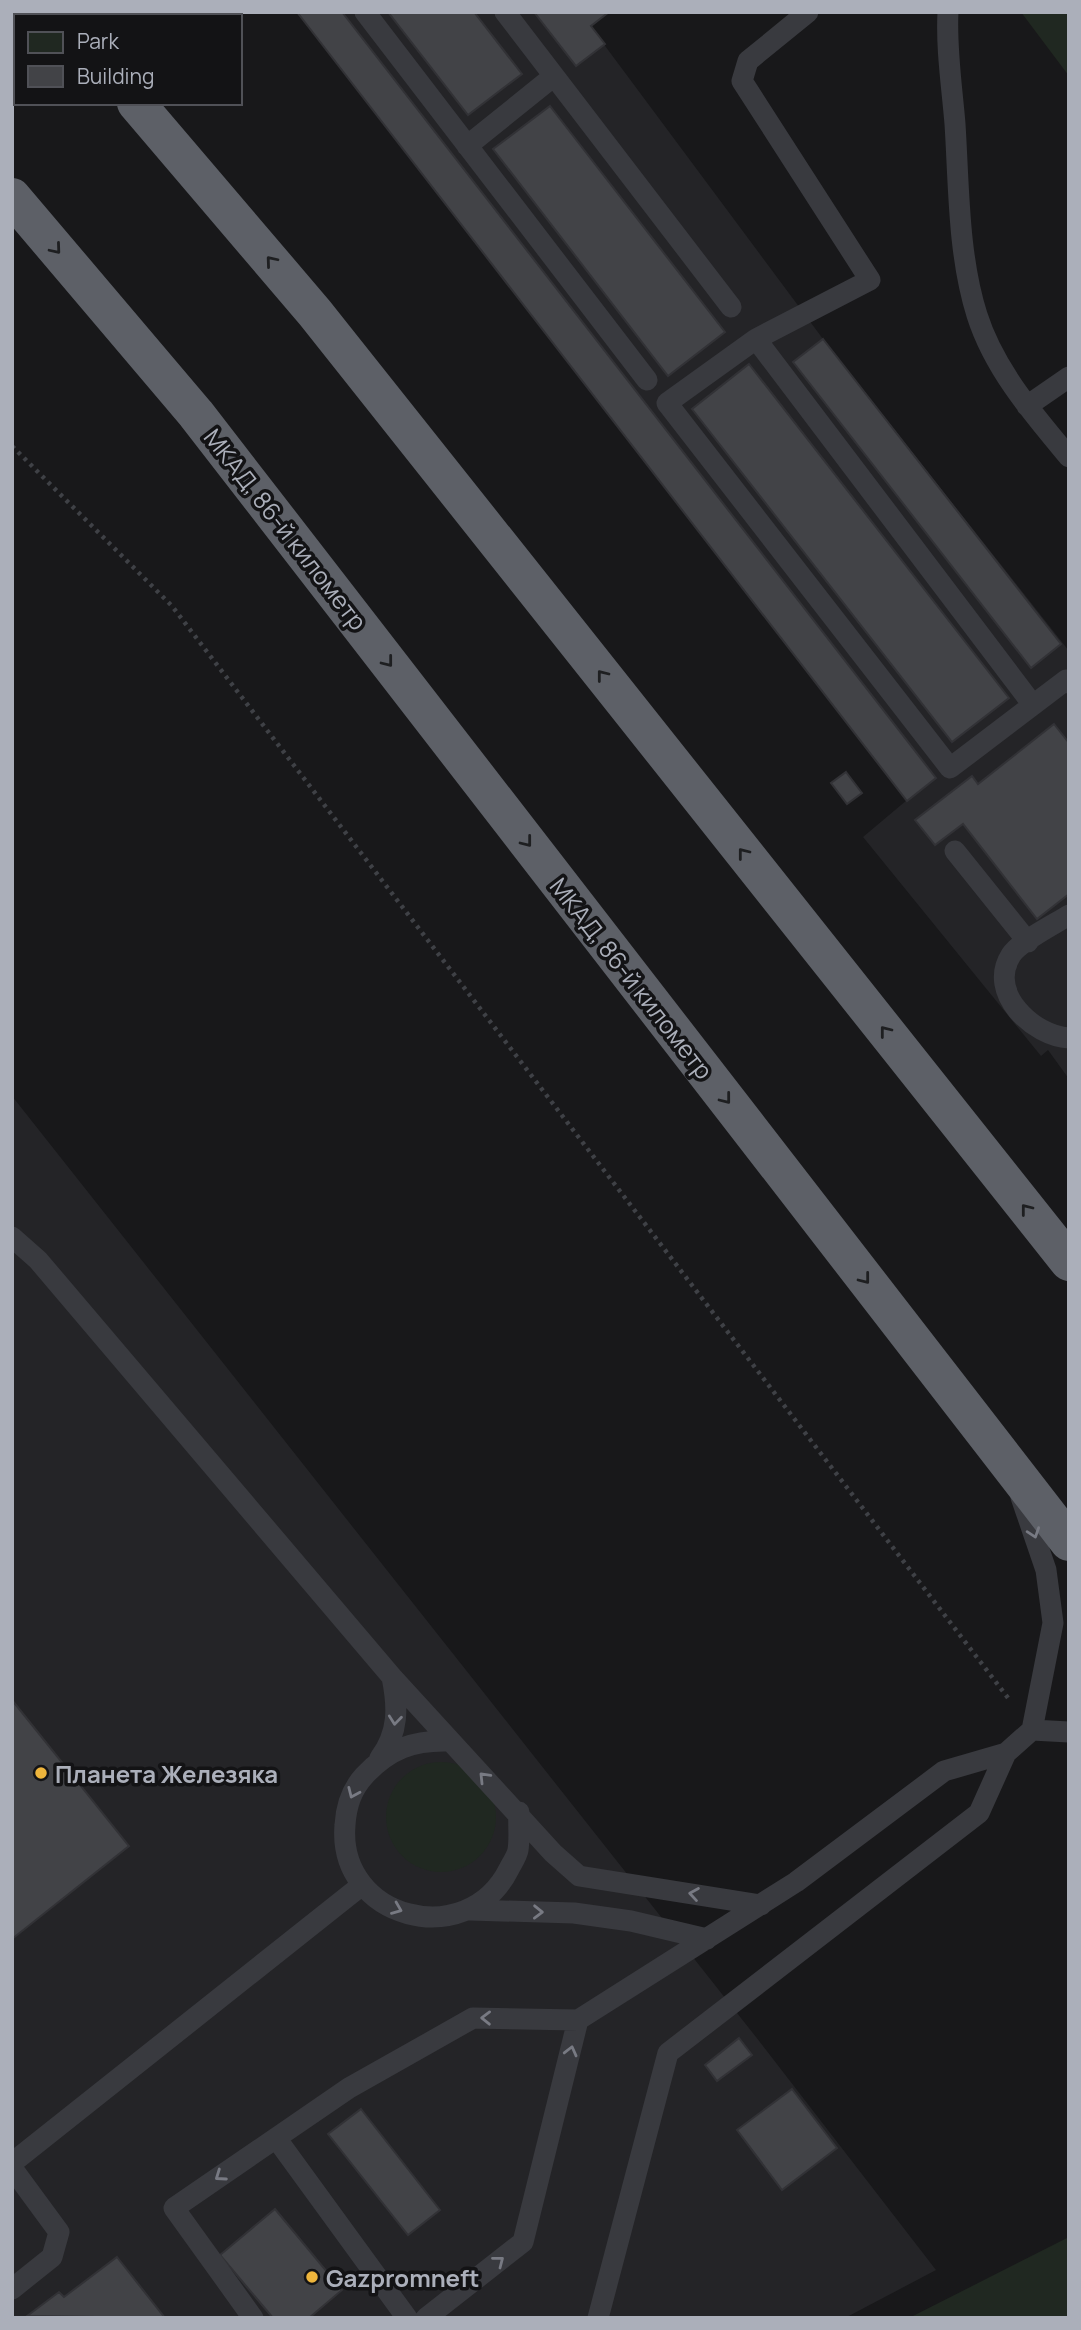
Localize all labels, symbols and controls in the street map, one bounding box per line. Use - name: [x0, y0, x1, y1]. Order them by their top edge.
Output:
- legend: [14, 14, 242, 105]
- text: Park: [77, 27, 119, 55]
- text: Building: [77, 62, 154, 90]
- one-way arrow: [48, 242, 61, 254]
- one-way arrow: [267, 257, 279, 270]
- street label: МКАД, 86-й километр: [197, 421, 375, 637]
- one-way arrow: [379, 654, 392, 666]
- one-way arrow: [597, 670, 610, 682]
- one-way arrow: [518, 834, 531, 846]
- one-way arrow: [739, 848, 752, 860]
- street label: МКАД, 86-й километр: [543, 870, 721, 1086]
- one-way arrow: [880, 1026, 893, 1038]
- one-way arrow: [718, 1091, 730, 1104]
- one-way arrow: [1022, 1204, 1035, 1217]
- one-way arrow: [857, 1271, 870, 1284]
- one-way arrow: [1026, 1527, 1040, 1539]
- one-way arrow: [388, 1715, 403, 1726]
- place label: Планета Железяка: [55, 1757, 278, 1790]
- marker: Планета Железяка: [33, 1765, 49, 1781]
- one-way arrow: [479, 1772, 492, 1785]
- one-way arrow: [347, 1786, 361, 1798]
- one-way arrow: [688, 1887, 700, 1902]
- one-way arrow: [390, 1900, 402, 1914]
- one-way arrow: [533, 1904, 544, 1920]
- one-way arrow: [480, 2010, 490, 2026]
- one-way arrow: [563, 2045, 577, 2057]
- one-way arrow: [215, 2168, 228, 2180]
- one-way arrow: [491, 2256, 503, 2269]
- place label: Gazpromneft: [326, 2261, 479, 2294]
- marker: Gazpromneft: [304, 2269, 320, 2285]

